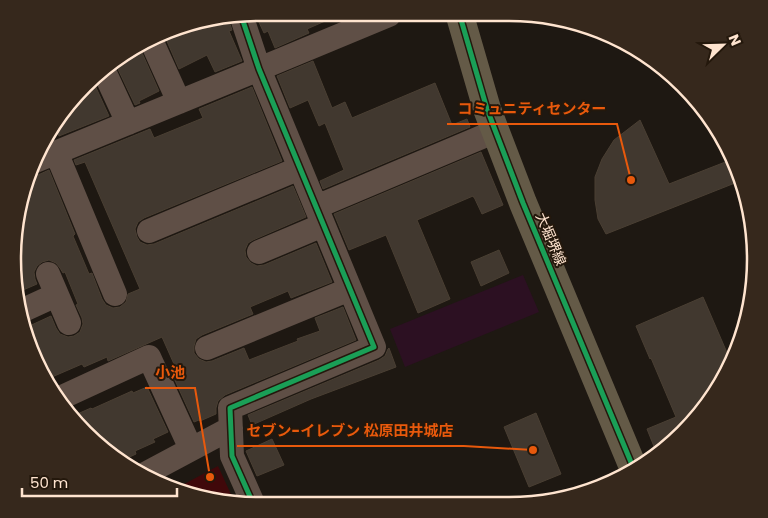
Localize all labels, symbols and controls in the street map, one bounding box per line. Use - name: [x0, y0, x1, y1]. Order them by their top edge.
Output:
- north arrow: [698, 20, 748, 70]
- text: N: [724, 31, 746, 49]
- callout: コミュニティセンター: [447, 94, 617, 124]
- text: コミュニティセンター: [457, 98, 607, 119]
- street label: 大堀堺線: [531, 209, 571, 269]
- callout: 小池: [145, 358, 195, 388]
- text: 小池: [155, 362, 185, 383]
- callout: セブン-イレブン 松原田井城店: [237, 416, 464, 446]
- text: セブン-イレブン 松原田井城店: [247, 420, 453, 441]
- scale bar: [22, 466, 178, 498]
- text: 50 m: [30, 472, 68, 493]

